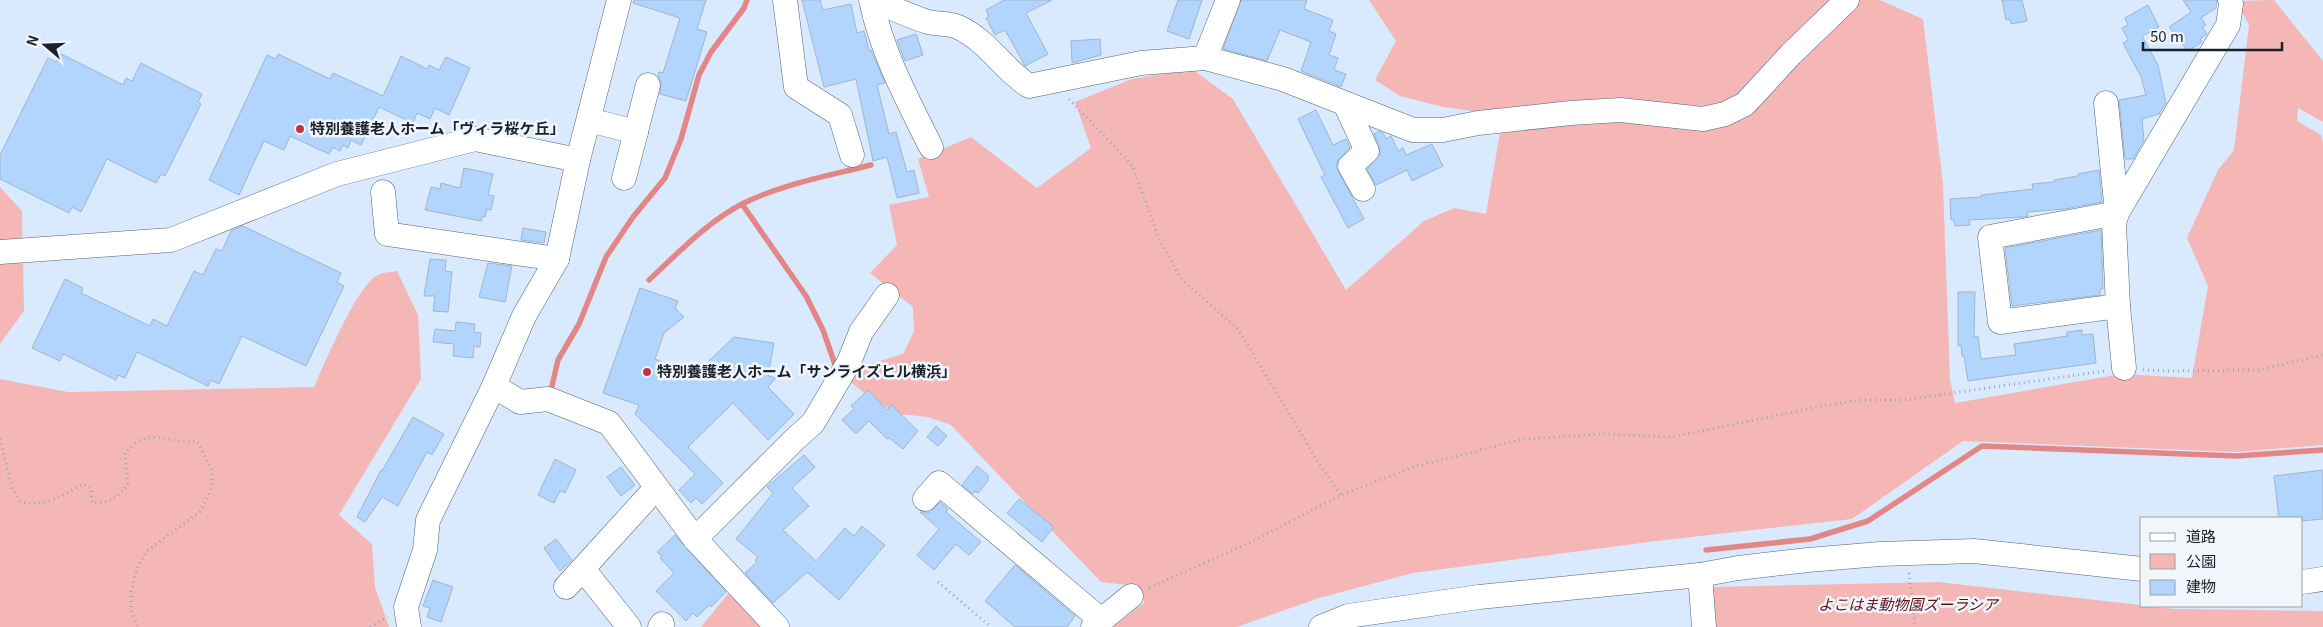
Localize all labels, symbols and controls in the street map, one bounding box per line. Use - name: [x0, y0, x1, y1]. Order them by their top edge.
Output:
- north arrow: [20, 20, 70, 70]
- scale bar: [2143, 20, 2282, 52]
- text: 50 m: [2150, 25, 2184, 46]
- text: N: [21, 32, 43, 49]
- place label: 特別養護老人ホーム「ヴィラ桜ケ丘」: [310, 117, 565, 138]
- marker: 特別養護老人ホーム「ヴィラ桜ケ丘」: [294, 123, 306, 135]
- place label: 特別養護老人ホーム「サンライズヒル横浜」: [657, 360, 956, 381]
- marker: 特別養護老人ホーム「サンライズヒル横浜」: [641, 366, 653, 378]
- legend: [2140, 517, 2303, 607]
- text: 道路: [2186, 525, 2216, 546]
- text: 公園: [2186, 550, 2216, 571]
- text: 建物: [2186, 575, 2216, 596]
- park label: よこはま動物園ズーラシア: [1818, 593, 2000, 614]

